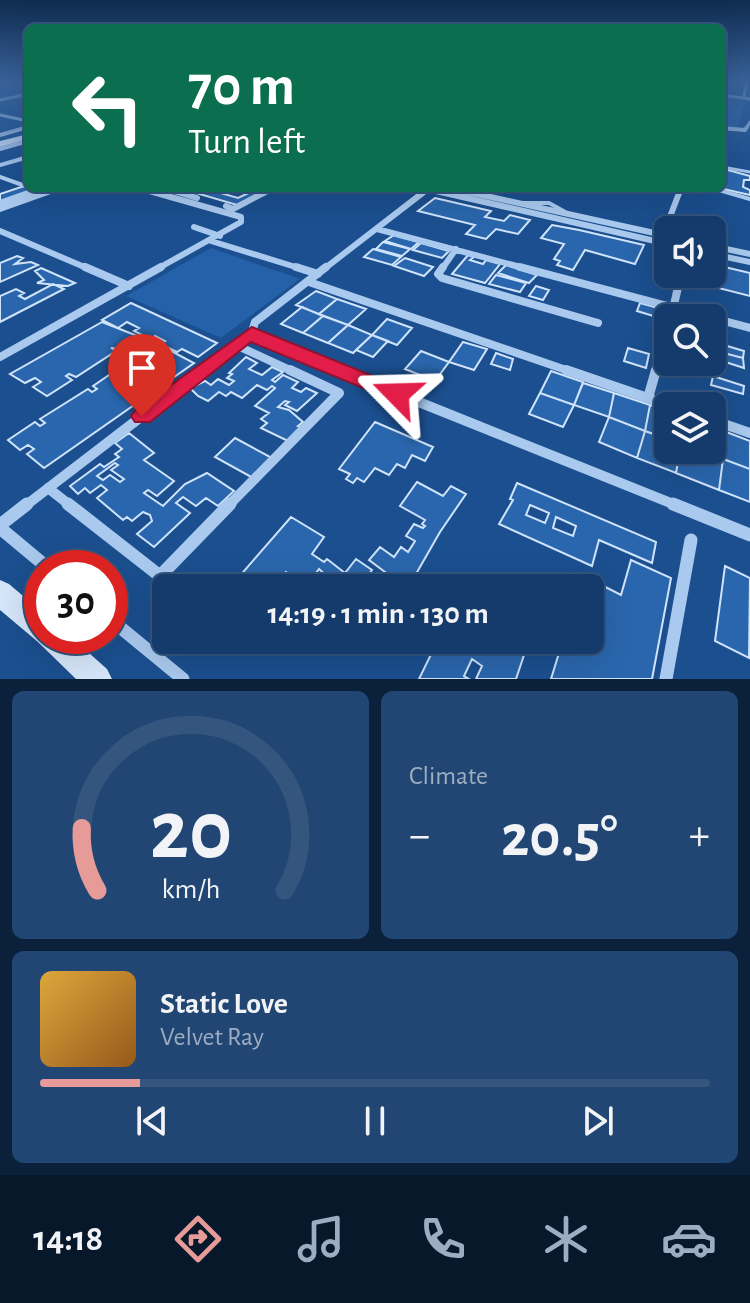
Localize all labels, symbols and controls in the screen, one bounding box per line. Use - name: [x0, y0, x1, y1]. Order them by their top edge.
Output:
- icon: left: [56, 56, 160, 160]
- text: 70 m: [188, 59, 295, 115]
- text: Turn left: [188, 124, 305, 160]
- map controls: [654, 216, 726, 464]
- button: sound: [654, 216, 726, 288]
- button: search: [654, 304, 726, 376]
- pin: [108, 334, 176, 416]
- icon: arrive: [120, 346, 164, 390]
- position arrow: [355, 352, 439, 436]
- button: layers: [654, 392, 726, 464]
- speed limit sign: 30: [24, 550, 128, 654]
- text: 14:19 · 1 min · 130 m: [267, 599, 489, 629]
- text: Climate: [409, 763, 488, 789]
- text: 20: [149, 790, 232, 874]
- text: 20.5°: [501, 807, 618, 867]
- text: −: [409, 814, 430, 858]
- text: +: [689, 814, 710, 858]
- text: km/h: [161, 875, 220, 904]
- text: Static Love: [160, 989, 288, 1019]
- text: Velvet Ray: [160, 1024, 264, 1050]
- icon: previous: [130, 1099, 174, 1143]
- icon: pause: [353, 1099, 397, 1143]
- icon: next: [576, 1099, 620, 1143]
- icon: directions: [170, 1211, 226, 1267]
- icon: music: [293, 1211, 349, 1267]
- icon: phone: [415, 1211, 471, 1267]
- icon: climate: [538, 1211, 594, 1267]
- icon: car: [661, 1211, 717, 1267]
- text: 14:18: [33, 1221, 103, 1257]

